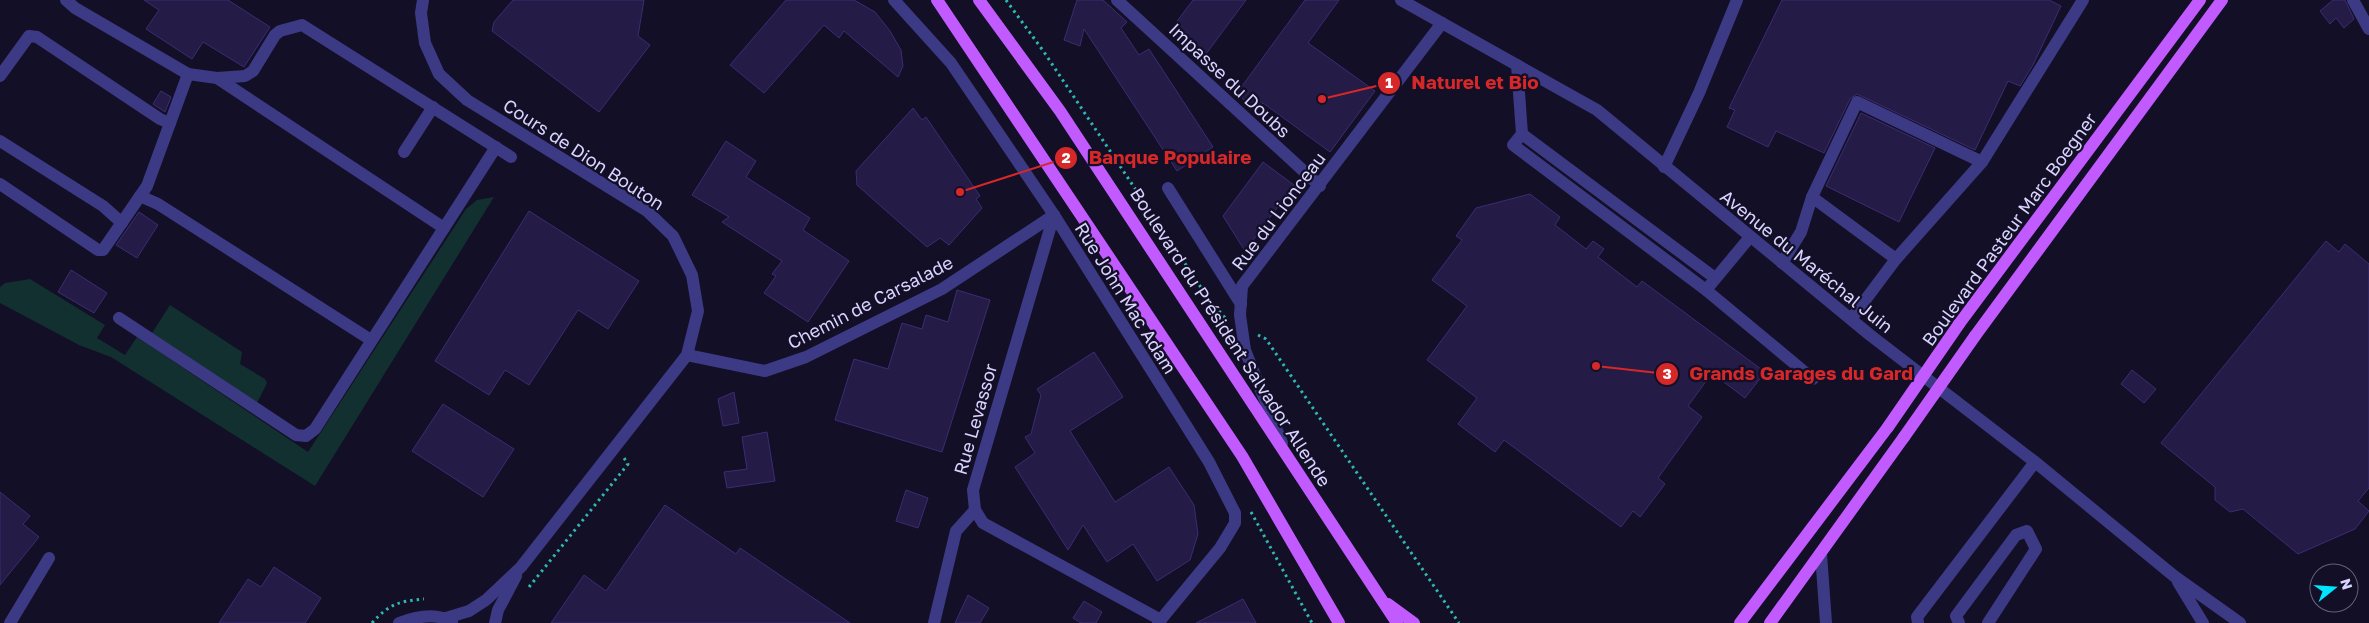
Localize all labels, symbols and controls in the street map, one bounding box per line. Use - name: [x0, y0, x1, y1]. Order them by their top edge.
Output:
- street label: Impasse du Doubs: [1165, 18, 1295, 142]
- callout: Naturel et Bio: [1376, 66, 1549, 100]
- text: Naturel et Bio: [1411, 70, 1539, 93]
- text: 1: [1385, 73, 1393, 91]
- street label: Cours de Dion Bouton: [499, 94, 669, 214]
- street label: Boulevard Pasteur Marc Boegner: [1917, 108, 2101, 350]
- callout: Banque Populaire: [1053, 141, 1261, 175]
- text: Banque Populaire: [1089, 145, 1251, 168]
- text: 2: [1061, 148, 1071, 166]
- street label: Rue du Lionceau: [1226, 148, 1330, 274]
- street label: Boulevard du Président Salvador Allende: [1126, 183, 1336, 491]
- street label: Avenue du Maréchal Juin: [1716, 185, 1898, 337]
- street label: Rue John Mac Adam: [1071, 218, 1181, 378]
- street label: Chemin de Carsalade: [784, 251, 956, 353]
- callout: Grands Garages du Gard: [1654, 357, 1923, 391]
- street label: Rue Levassor: [949, 361, 1001, 477]
- text: Grands Garages du Gard: [1689, 361, 1913, 384]
- text: 3: [1662, 364, 1672, 382]
- north arrow: [2309, 563, 2359, 613]
- text: N: [2337, 576, 2357, 592]

